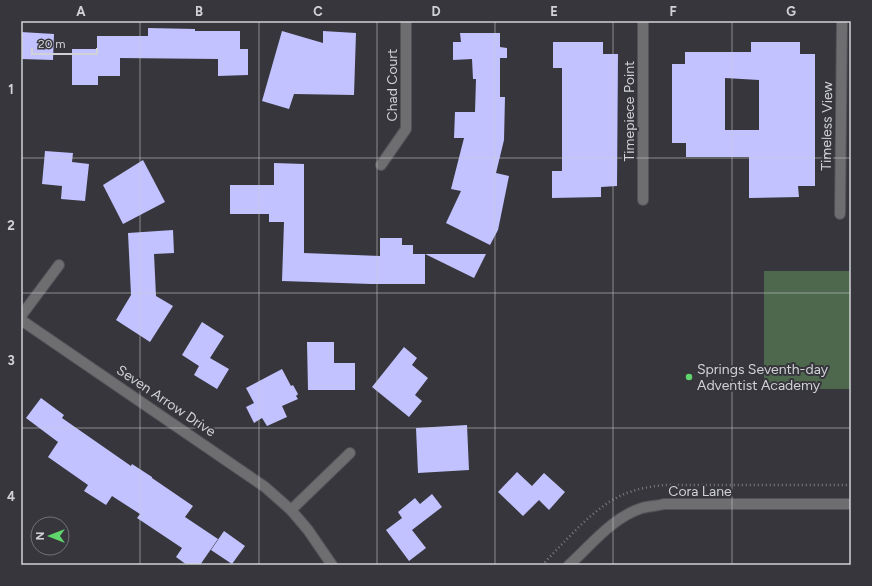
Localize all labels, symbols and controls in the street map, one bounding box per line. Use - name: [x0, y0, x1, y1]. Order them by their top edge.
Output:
- text: A: [76, 4, 86, 19]
- text: B: [195, 4, 203, 19]
- text: C: [313, 4, 323, 19]
- text: D: [431, 4, 441, 19]
- text: E: [550, 4, 558, 19]
- text: F: [669, 4, 677, 19]
- text: G: [786, 4, 796, 19]
- scale bar: [32, 30, 97, 56]
- text: 20 m: [38, 37, 66, 51]
- street label: Chad Court: [384, 49, 401, 121]
- street label: Timepiece Point: [621, 61, 638, 161]
- street label: Timeless View: [818, 81, 836, 171]
- text: 1: [8, 82, 14, 97]
- text: 2: [7, 218, 15, 233]
- text: 3: [7, 353, 15, 368]
- place label: Springs Seventh-day Adventist Academy: [697, 361, 829, 394]
- street label: Seven Arrow Drive: [113, 362, 219, 441]
- marker: Springs Seventh-day Adventist Academy: [684, 372, 694, 382]
- street label: Cora Lane: [668, 483, 732, 500]
- text: 4: [7, 489, 15, 504]
- north arrow: [30, 516, 70, 556]
- text: N: [34, 532, 47, 540]

